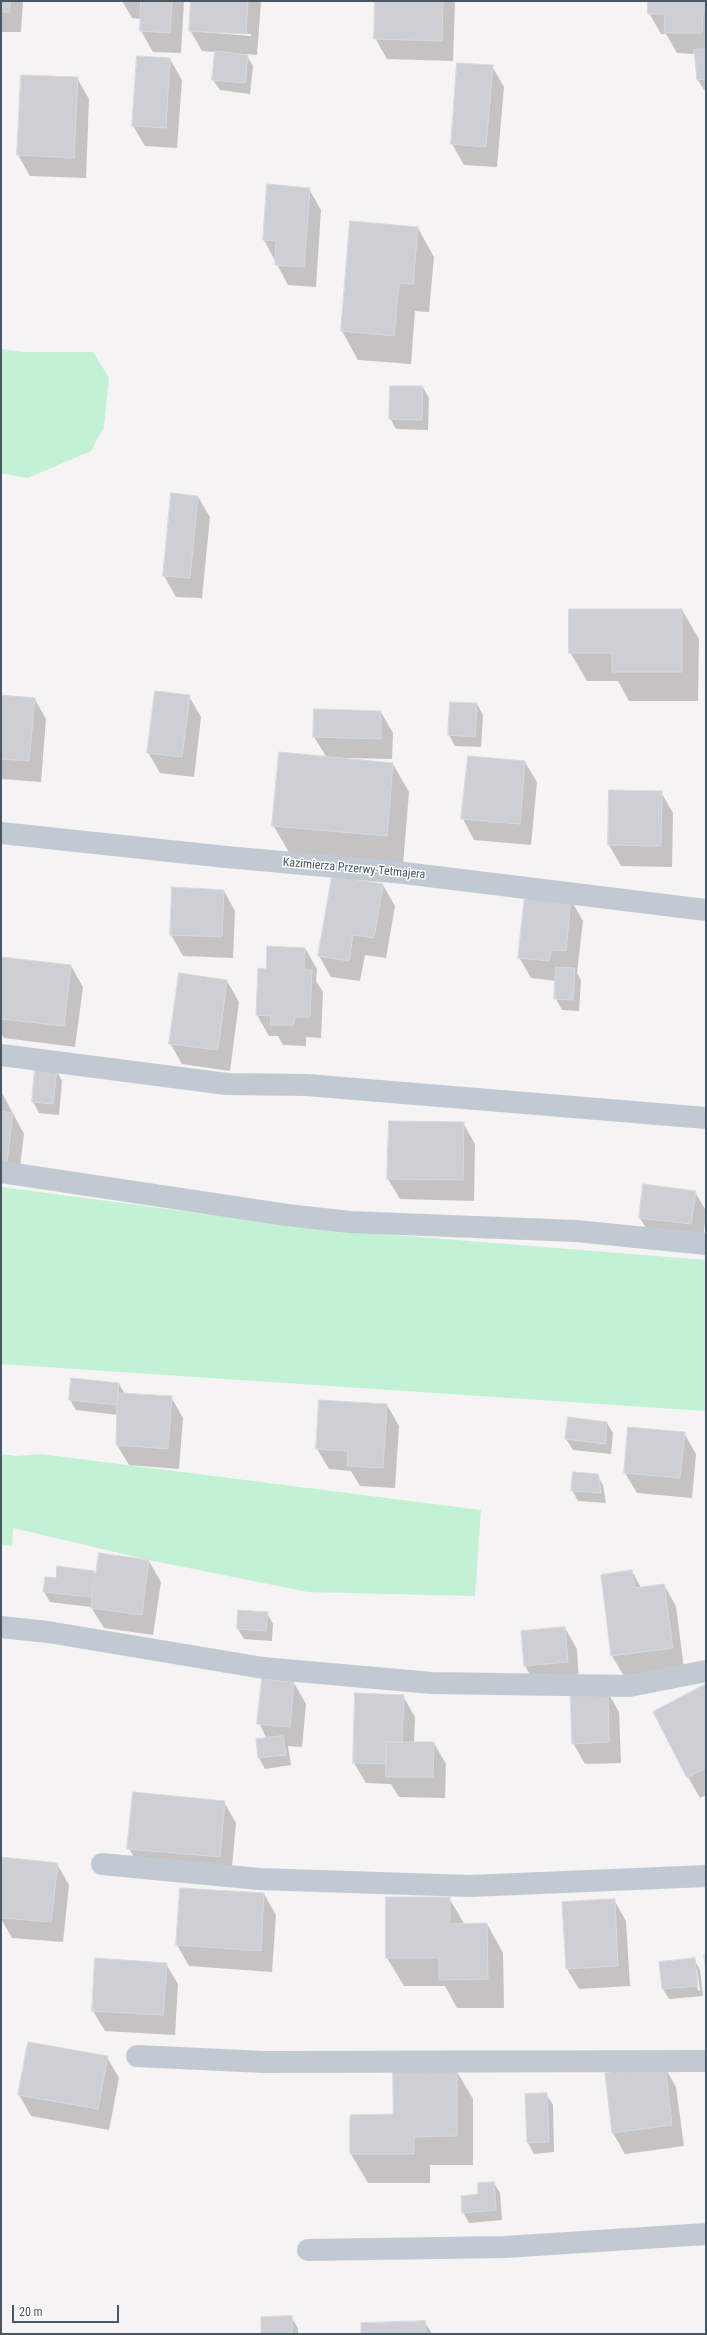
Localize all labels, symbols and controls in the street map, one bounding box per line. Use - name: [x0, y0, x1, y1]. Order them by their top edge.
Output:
- street label: Kazimierza Przerwy-Tetmajera: [282, 856, 426, 882]
- scale bar: [14, 2297, 121, 2323]
- text: 20 m: [19, 2305, 43, 2319]

